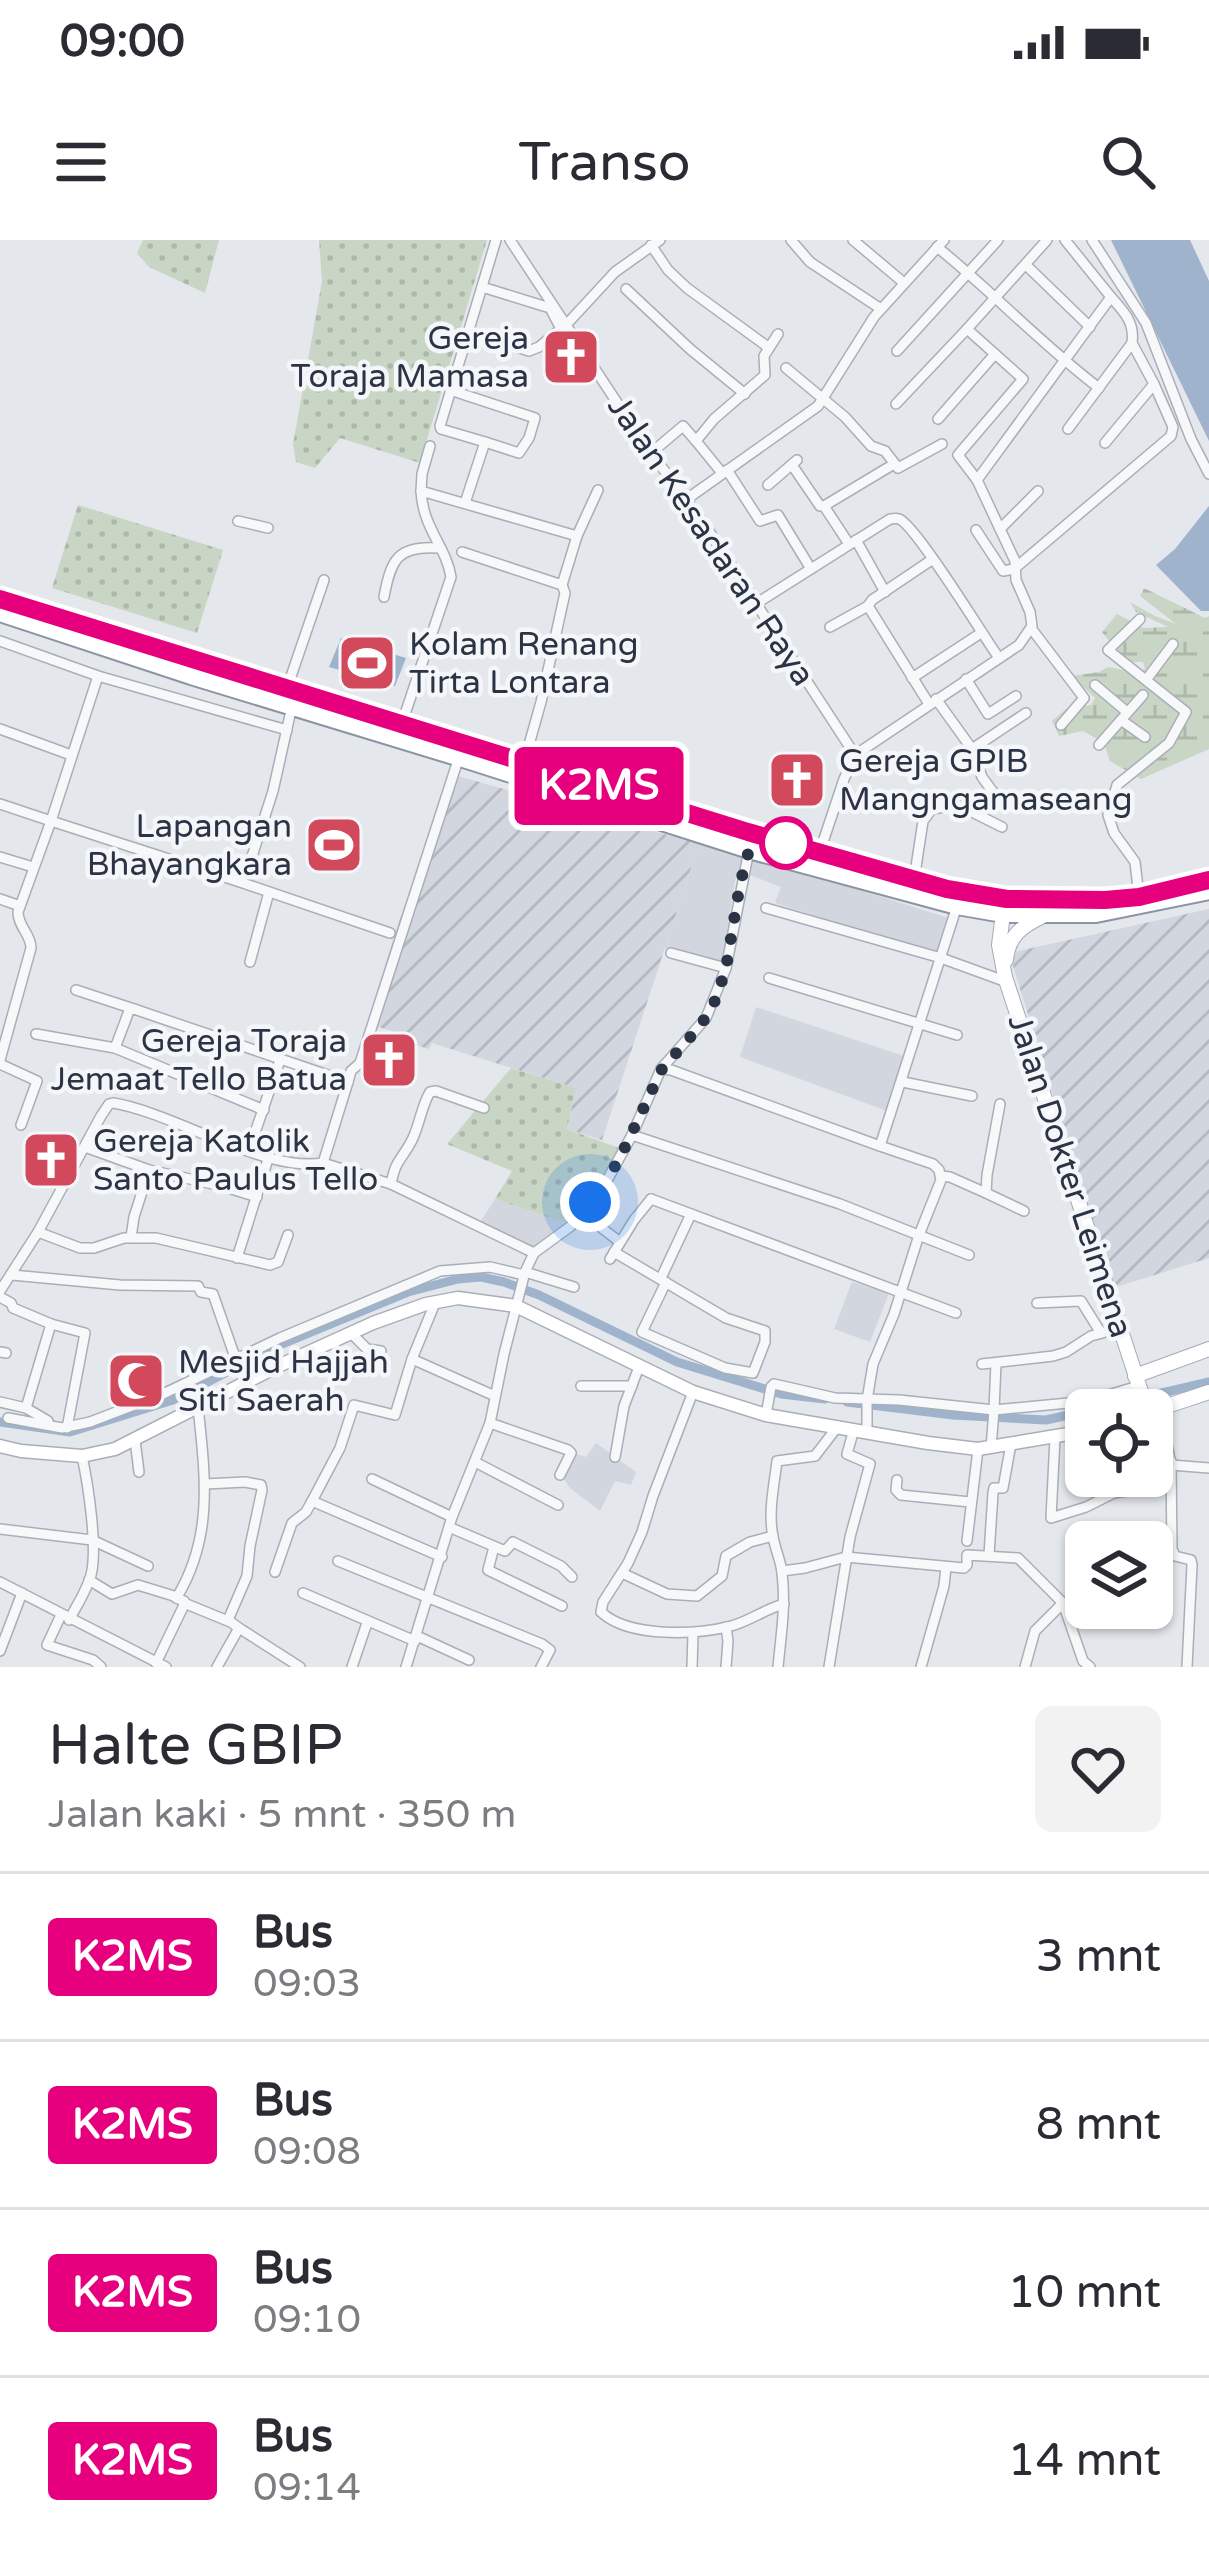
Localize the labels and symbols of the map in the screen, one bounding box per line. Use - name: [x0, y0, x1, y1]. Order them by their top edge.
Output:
- place label: Gereja Toraja Mamasa: [291, 319, 529, 396]
- church icon: Gereja Toraja Mamasa: [540, 326, 602, 388]
- street label: Jalan Kesadaran Raya: [599, 388, 823, 694]
- place label: Kolam Renang Tirta Lontara: [409, 625, 639, 702]
- sports icon: Kolam Renang Tirta Lontara: [336, 632, 398, 694]
- place label: Gereja GPIB Mangngamaseang: [839, 742, 1133, 819]
- line badge: K2MS: [515, 747, 683, 825]
- church icon: Gereja GPIB Mangngamaseang: [766, 749, 828, 811]
- place label: Lapangan Bhayangkara: [87, 807, 292, 884]
- sports icon: Lapangan Bhayangkara: [303, 814, 365, 876]
- unlabelled marker: [761, 818, 811, 868]
- street label: Jalan Dokter Leimena: [999, 1010, 1141, 1342]
- place label: Gereja Toraja Jemaat Tello Batua: [51, 1022, 347, 1099]
- church icon: Gereja Toraja Jemaat Tello Batua: [358, 1029, 420, 1091]
- place label: Gereja Katolik Santo Paulus Tello: [93, 1122, 378, 1199]
- church icon: Gereja Katolik Santo Paulus Tello: [20, 1129, 82, 1191]
- your location: [560, 1172, 620, 1232]
- place label: Mesjid Hajjah Siti Saerah: [178, 1343, 389, 1420]
- mosque icon: Mesjid Hajjah Siti Saerah: [105, 1350, 167, 1412]

